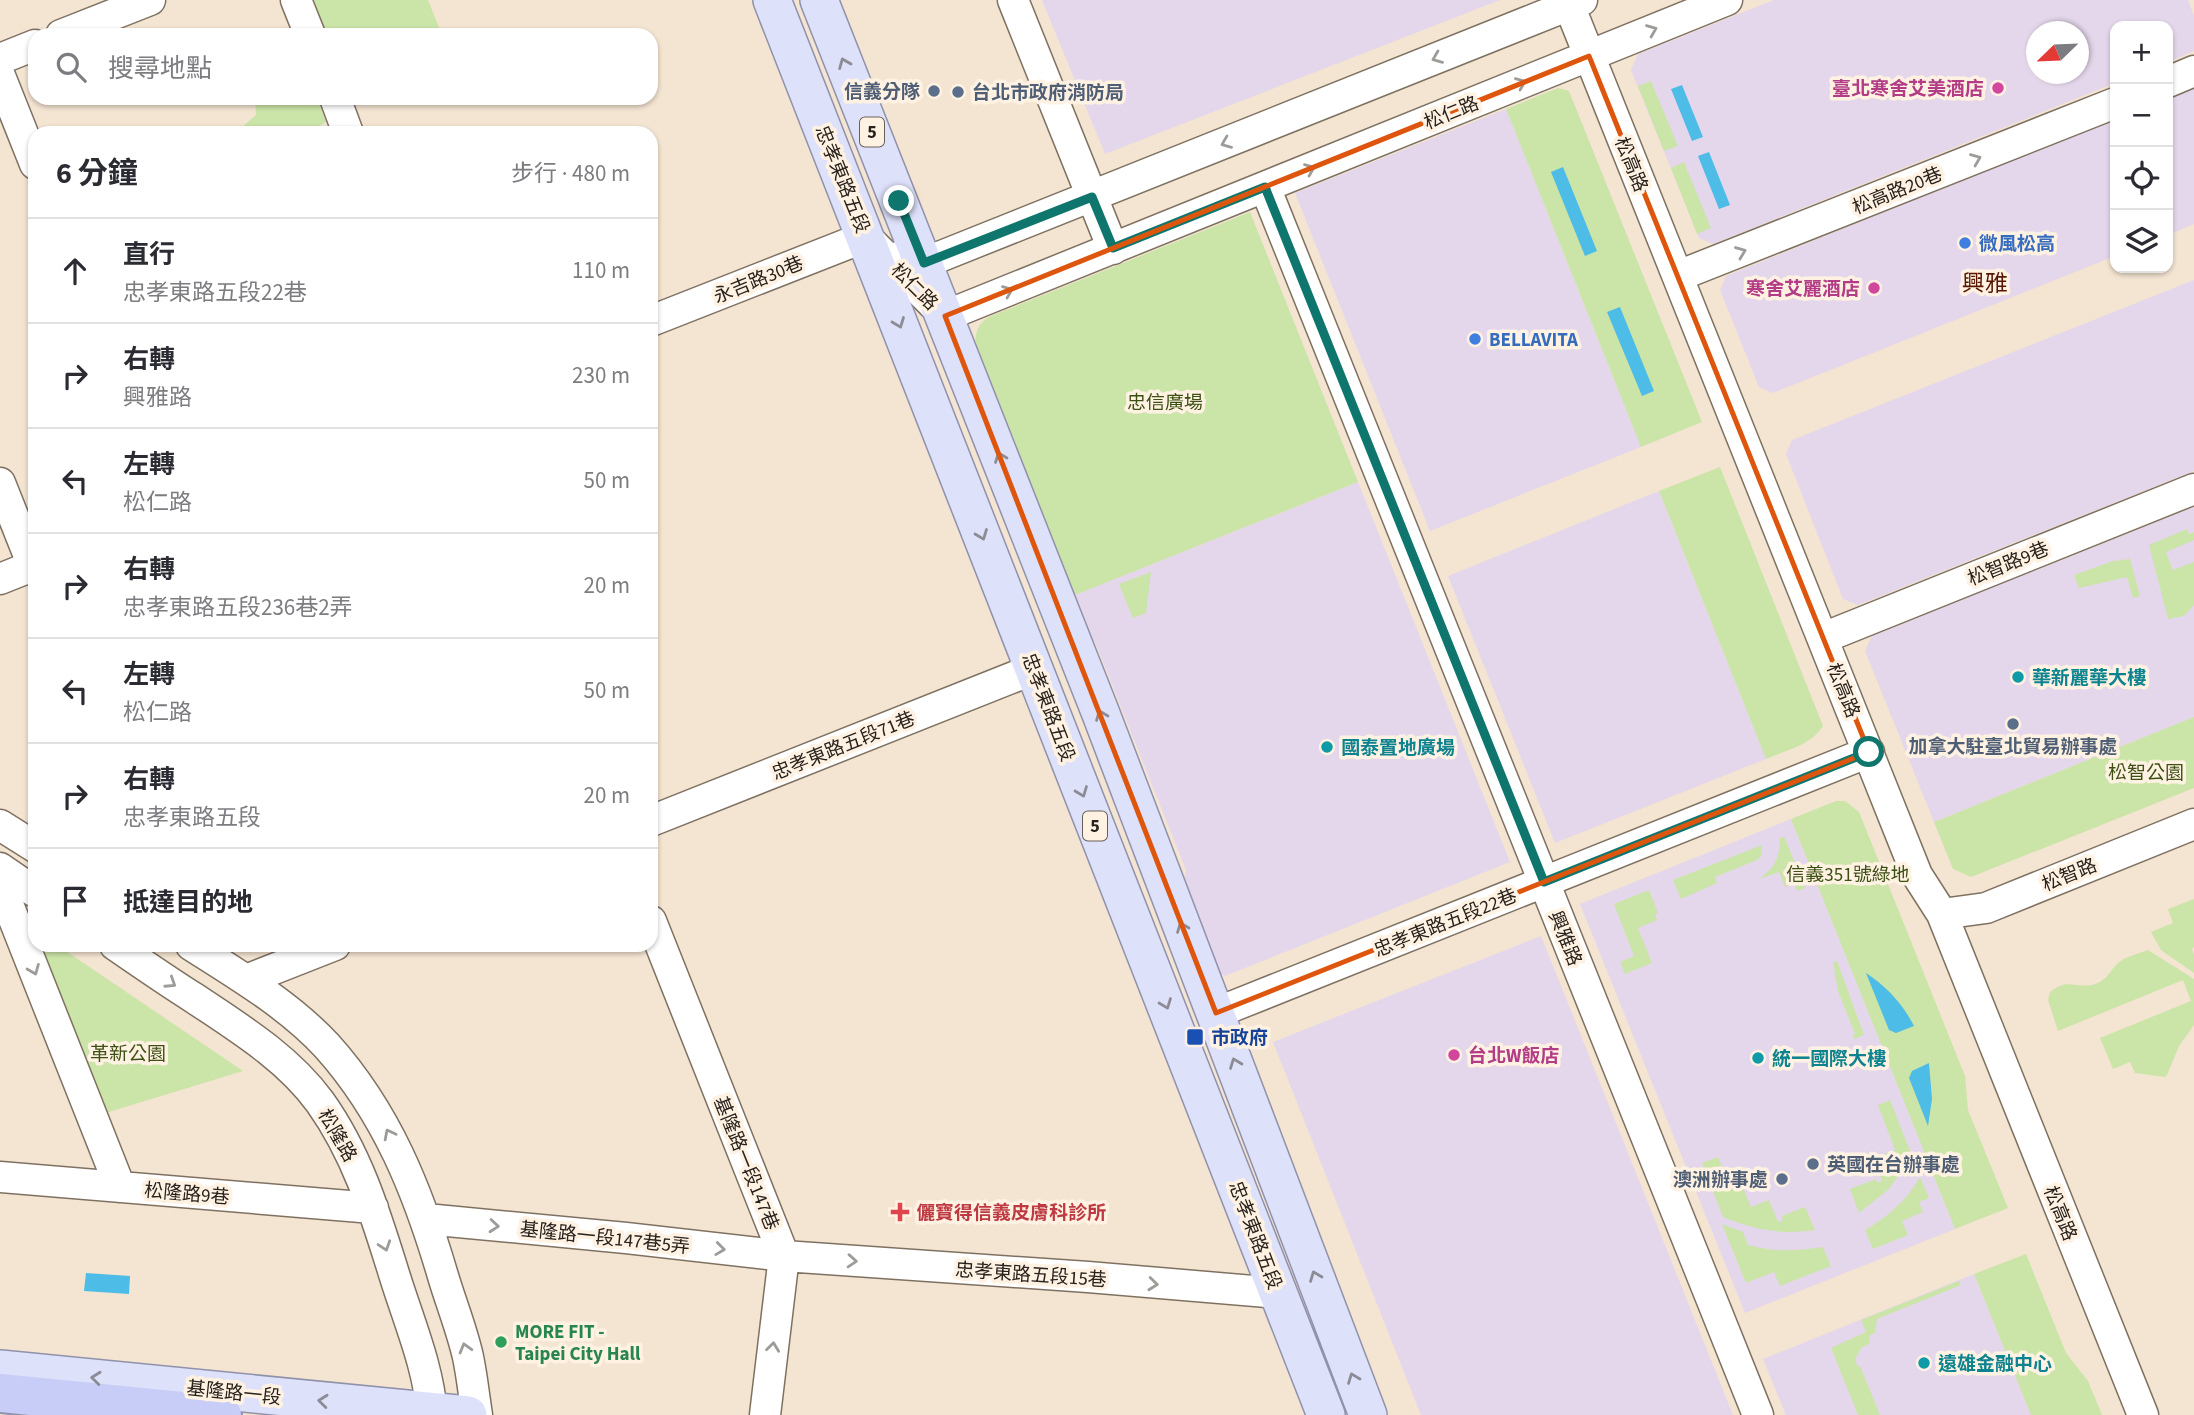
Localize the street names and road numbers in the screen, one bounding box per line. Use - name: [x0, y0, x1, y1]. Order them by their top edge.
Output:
- street label: 松仁路: [1420, 90, 1483, 137]
- road number: 5: [860, 118, 884, 146]
- street label: 忠孝東路五段: [808, 122, 875, 237]
- street label: 松高路: [1607, 133, 1654, 196]
- street label: 松高路20巷: [1849, 161, 1947, 222]
- street label: 永吉路30巷: [710, 250, 808, 311]
- street label: 松仁路: [884, 257, 944, 317]
- street label: 松智路9巷: [1964, 536, 2053, 593]
- street label: 忠孝東路五段: [1015, 649, 1081, 766]
- street label: 松高路: [1819, 659, 1866, 722]
- street label: 忠孝東路五段71巷: [768, 705, 919, 787]
- road number: 5: [1083, 812, 1107, 840]
- street label: 松智路: [2038, 852, 2101, 899]
- street label: 忠孝東路五段22巷: [1370, 882, 1521, 964]
- street label: 興雅路: [1541, 907, 1588, 970]
- street label: 基隆路一段147巷: [706, 1093, 785, 1235]
- street label: 松隆路: [311, 1104, 363, 1167]
- street label: 松隆路9巷: [143, 1177, 231, 1212]
- street label: 忠孝東路五段: [1222, 1177, 1288, 1294]
- street label: 松高路: [2036, 1182, 2083, 1245]
- street label: 基隆路一段147巷5弄: [519, 1216, 691, 1261]
- street label: 忠孝東路五段15巷: [954, 1257, 1108, 1294]
- street label: 基隆路一段: [185, 1375, 283, 1412]

